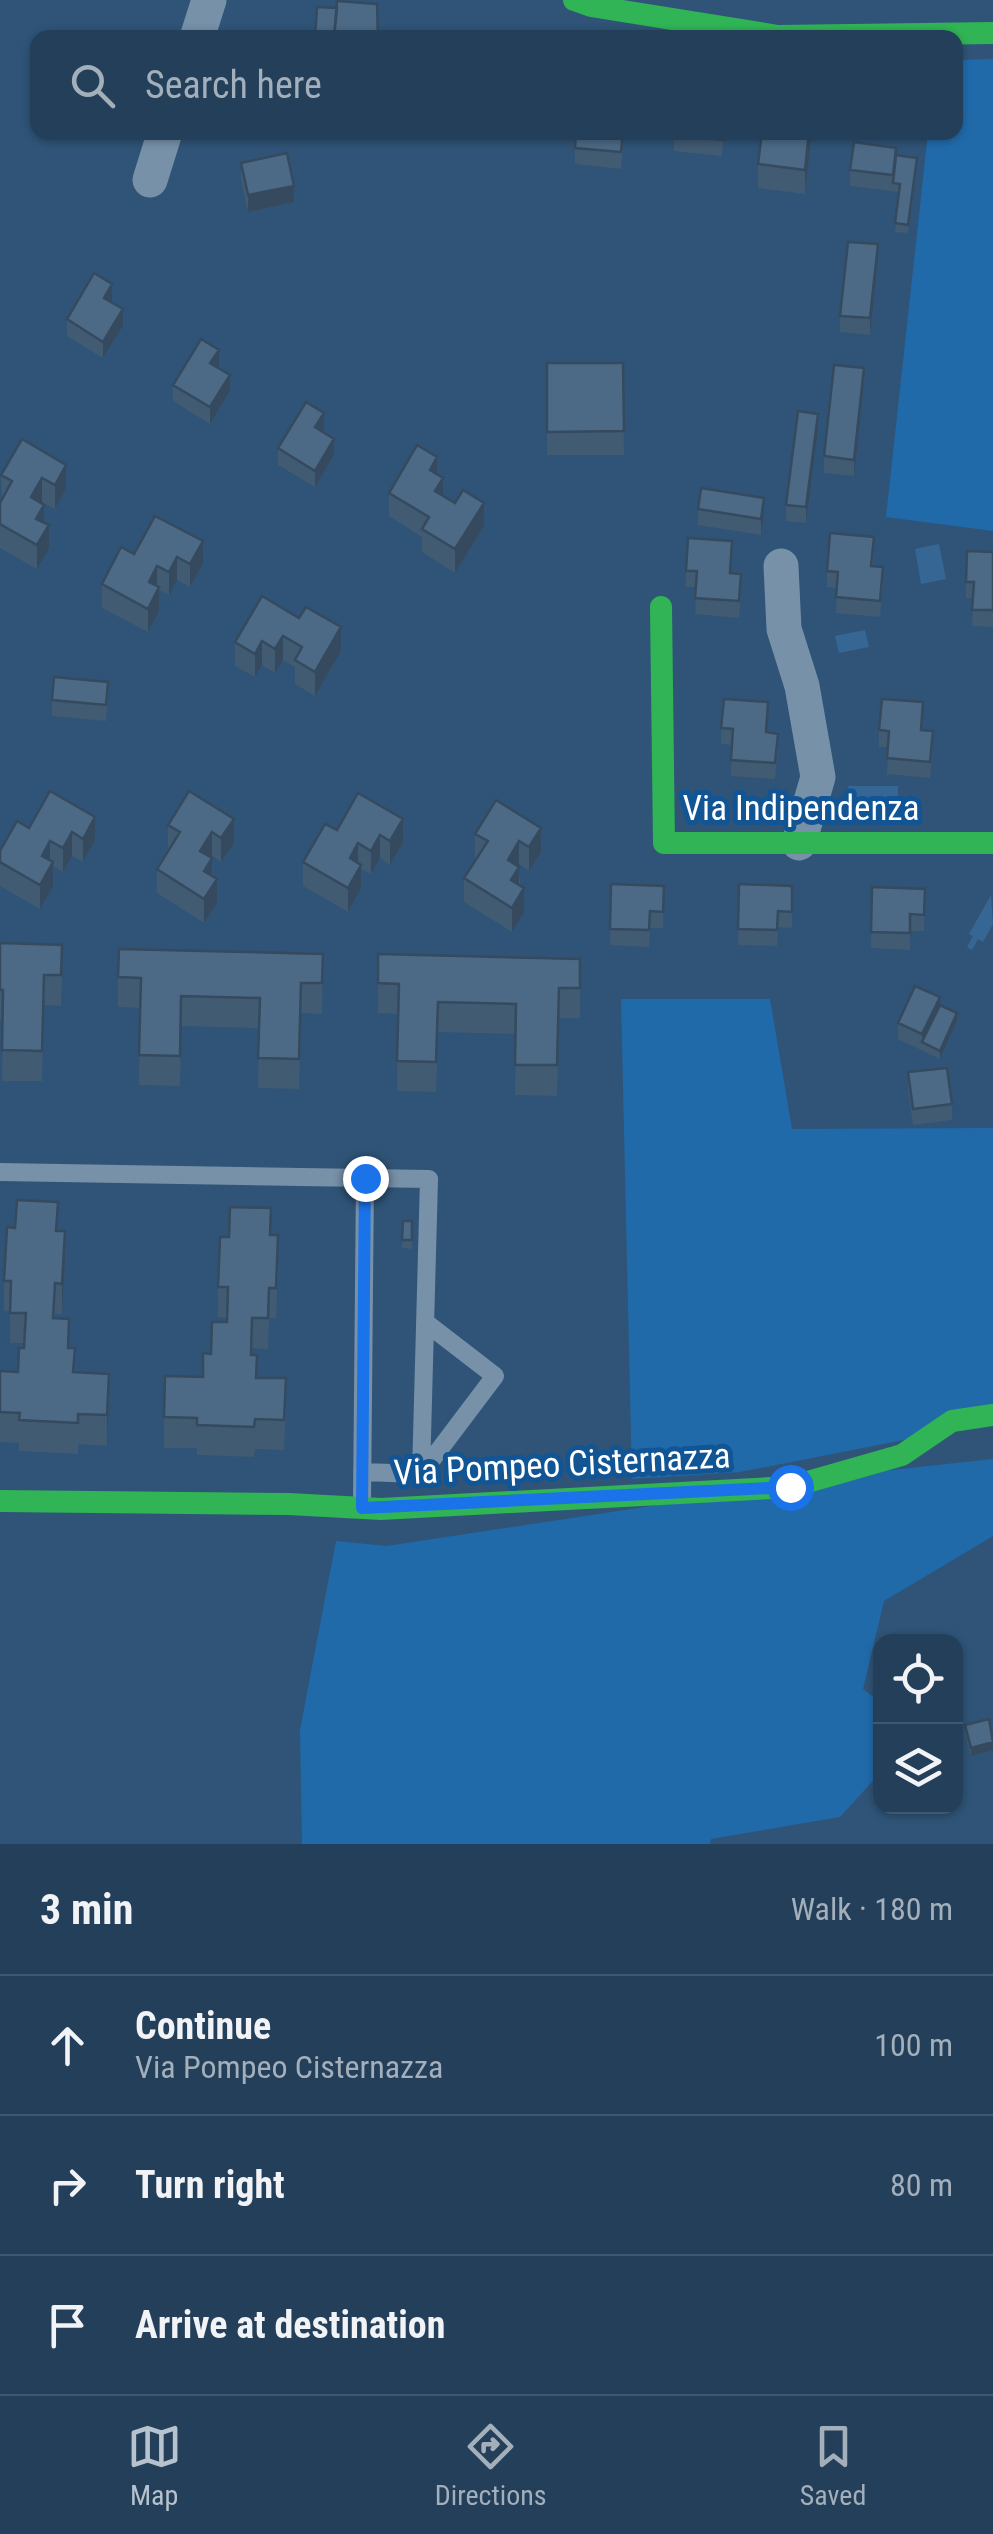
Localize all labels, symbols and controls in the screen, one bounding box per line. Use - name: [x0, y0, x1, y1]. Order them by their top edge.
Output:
- search box: [30, 30, 963, 140]
- icon: search: [65, 58, 120, 113]
- text: Search here: [145, 63, 322, 107]
- street label: Via Indipendenza: [682, 788, 920, 829]
- route end: [343, 1156, 389, 1202]
- street label: Via Pompeo Cisternazza: [393, 1435, 732, 1494]
- route start: [768, 1465, 814, 1511]
- map controls: [873, 1634, 963, 1814]
- button: locate: [873, 1634, 963, 1724]
- button: layers: [873, 1724, 963, 1814]
- text: 3 min: [40, 1885, 133, 1934]
- text: Walk · 180 m: [791, 1890, 953, 1928]
- text: Continue: [135, 2004, 271, 2048]
- icon: ahead: [40, 2018, 95, 2073]
- text: 100 m: [874, 2026, 953, 2064]
- text: Via Pompeo Cisternazza: [135, 2048, 443, 2086]
- icon: right: [40, 2158, 95, 2213]
- text: Turn right: [135, 2163, 285, 2207]
- text: 80 m: [890, 2166, 953, 2204]
- icon: arrive: [40, 2298, 95, 2353]
- text: Arrive at destination: [135, 2303, 445, 2347]
- tab: Map: [127, 2419, 182, 2512]
- tab: Directions: [435, 2419, 547, 2512]
- tab: Saved: [800, 2419, 866, 2512]

